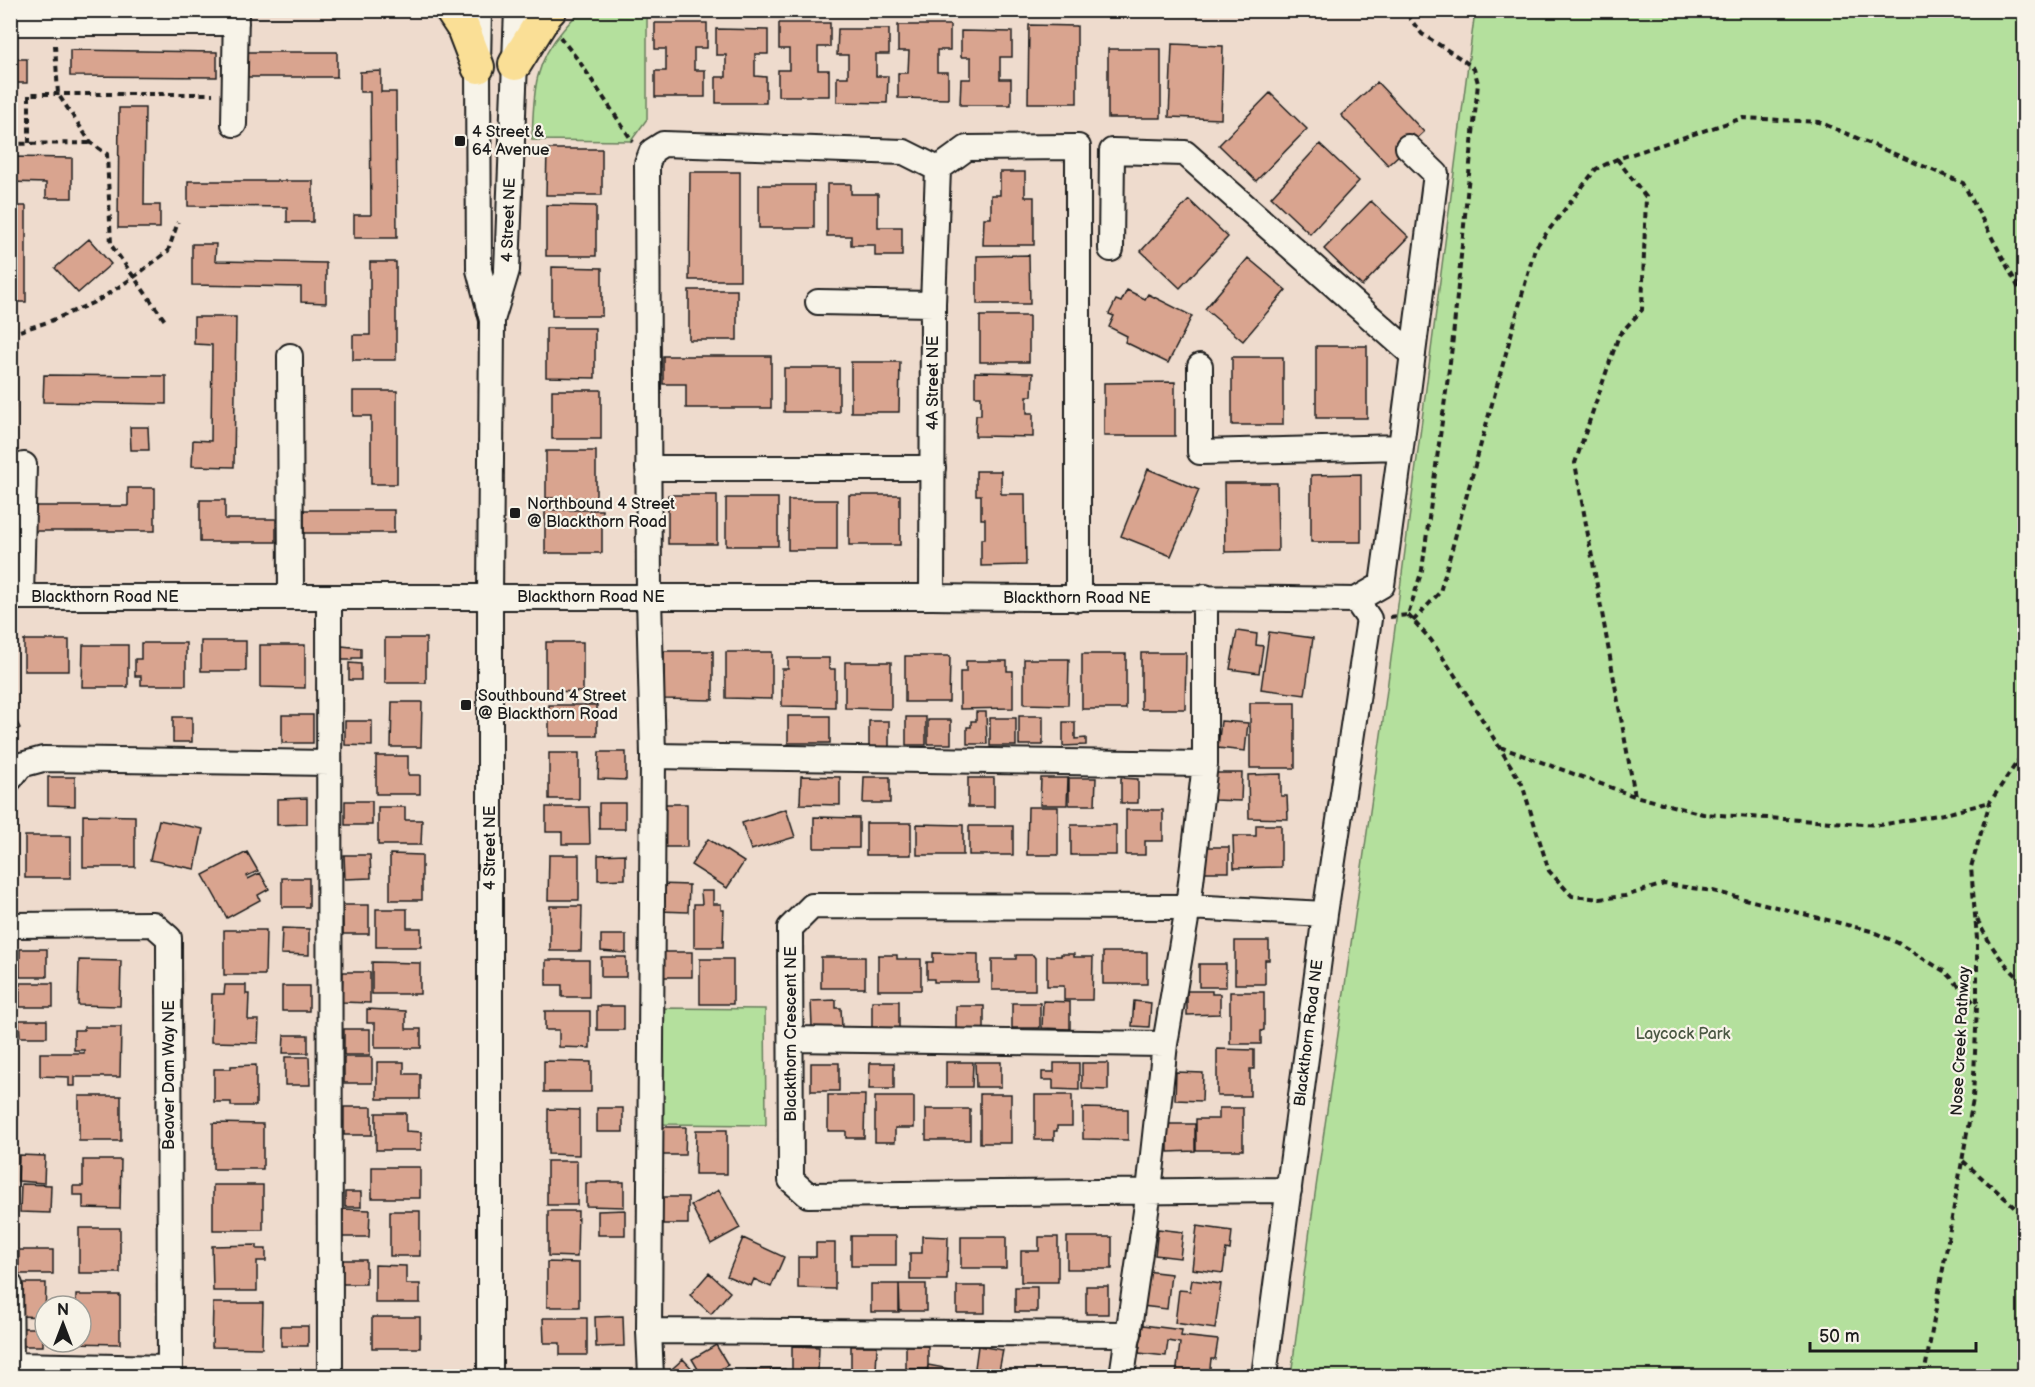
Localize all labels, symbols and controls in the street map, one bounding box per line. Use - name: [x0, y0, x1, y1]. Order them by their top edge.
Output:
- place label: 4 Street & 64 Avenue: [472, 123, 550, 160]
- marker: 4 Street & 64 Avenue: [453, 134, 467, 148]
- street label: 4 Street NE: [498, 177, 520, 263]
- street label: 4A Street NE: [924, 336, 943, 430]
- place label: Northbound 4 Street @ Blackthorn Road: [527, 495, 675, 532]
- marker: Northbound 4 Street @ Blackthorn Road: [508, 506, 522, 520]
- street label: Blackthorn Road NE: [31, 588, 179, 607]
- street label: Blackthorn Road NE: [517, 588, 665, 607]
- street label: Blackthorn Road NE: [1003, 589, 1151, 608]
- place label: Southbound 4 Street @ Blackthorn Road: [478, 687, 627, 724]
- marker: Southbound 4 Street @ Blackthorn Road: [459, 698, 473, 712]
- street label: 4 Street NE: [481, 806, 500, 890]
- street label: Blackthorn Crescent NE: [782, 946, 801, 1122]
- street label: Blackthorn Road NE: [1291, 958, 1327, 1108]
- street label: Nose Creek Pathway: [1948, 965, 1974, 1116]
- street label: Beaver Dam Way NE: [160, 1000, 179, 1150]
- park label: Laycock Park: [1636, 1025, 1731, 1044]
- north arrow: [33, 1294, 93, 1354]
- text: N: [57, 1301, 69, 1320]
- scale bar: [1810, 1315, 1976, 1353]
- text: 50 m: [1819, 1326, 1860, 1347]

